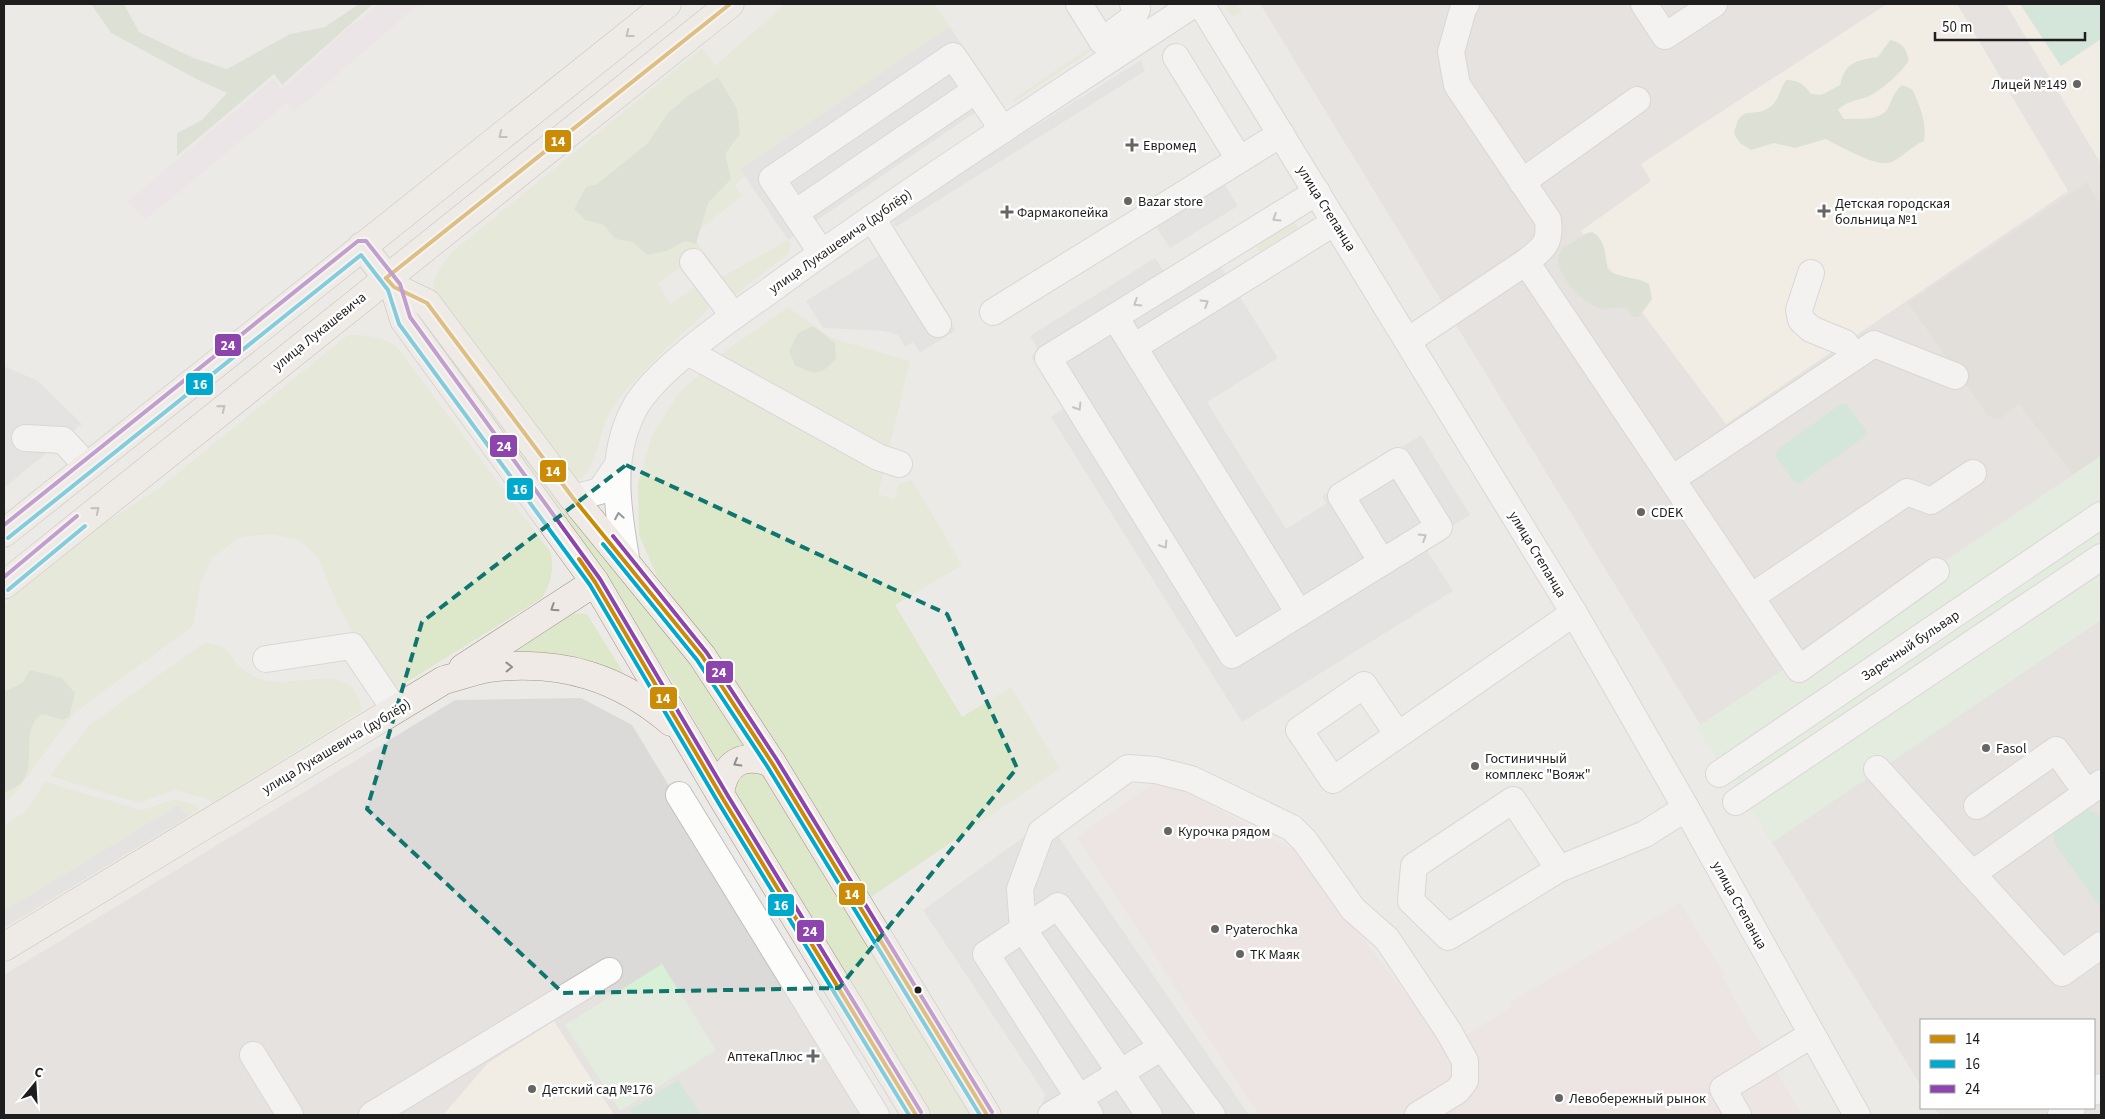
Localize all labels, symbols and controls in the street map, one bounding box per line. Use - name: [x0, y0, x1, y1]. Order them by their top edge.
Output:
- scale bar: [1935, 10, 2085, 42]
- text: 50 m: [1942, 17, 1972, 38]
- one-way arrow: [626, 29, 635, 37]
- place label: Лицей №149: [1991, 75, 2067, 95]
- marker: Лицей №149: [2071, 78, 2083, 90]
- line badge: 14: [544, 129, 572, 153]
- one-way arrow: [499, 130, 508, 138]
- text: 14: [551, 132, 566, 152]
- place label: Евромед: [1143, 136, 1197, 156]
- marker: Евромед: [1125, 138, 1139, 152]
- street label: улица Степанца: [1292, 162, 1361, 255]
- street label: улица Лукашевича (дублёр): [765, 185, 916, 299]
- place label: Bazar store: [1138, 192, 1203, 212]
- place label: Детская городская больница №1: [1835, 194, 1950, 230]
- marker: Bazar store: [1122, 195, 1134, 207]
- place label: Фармакопейка: [1017, 203, 1108, 223]
- marker: Детская городская больница №1: [1817, 204, 1831, 218]
- marker: Фармакопейка: [1001, 206, 1013, 218]
- one-way arrow: [1272, 212, 1281, 221]
- street label: улица Лукашевича: [268, 288, 371, 376]
- one-way arrow: [1134, 297, 1143, 307]
- one-way arrow: [1199, 299, 1208, 309]
- line badge: 24: [214, 333, 242, 357]
- text: 24: [221, 336, 236, 356]
- line badge: 16: [185, 372, 214, 396]
- text: 16: [193, 375, 207, 395]
- one-way arrow: [1072, 402, 1082, 411]
- one-way arrow: [217, 405, 226, 414]
- line badge: 24: [489, 434, 518, 458]
- text: 24: [497, 437, 512, 457]
- line badge: 14: [539, 459, 567, 483]
- text: 14: [546, 462, 561, 482]
- line badge: 16: [506, 477, 534, 501]
- text: 16: [513, 480, 527, 500]
- place label: CDEK: [1651, 503, 1684, 523]
- one-way arrow: [90, 506, 99, 515]
- marker: CDEK: [1635, 506, 1647, 518]
- street label: улица Степанца: [1503, 507, 1571, 602]
- one-way arrow: [614, 511, 625, 519]
- one-way arrow: [1418, 533, 1427, 543]
- one-way arrow: [1157, 540, 1167, 549]
- one-way arrow: [551, 602, 560, 611]
- street label: Заречный бульвар: [1857, 605, 1964, 686]
- line badge: 24: [705, 660, 734, 684]
- one-way arrow: [506, 662, 513, 672]
- text: 24: [712, 663, 727, 683]
- line badge: 14: [649, 686, 678, 710]
- text: 14: [656, 689, 671, 709]
- street label: улица Лукашевича (дублёр): [258, 694, 415, 799]
- place label: Fasol: [1996, 739, 2027, 759]
- marker: Fasol: [1980, 742, 1992, 754]
- place label: Гостиничный комплекс "Вояж": [1485, 749, 1591, 785]
- one-way arrow: [734, 757, 743, 767]
- marker: Гостиничный комплекс "Вояж": [1469, 760, 1481, 772]
- place label: Курочка рядом: [1178, 822, 1270, 842]
- marker: Курочка рядом: [1162, 825, 1174, 837]
- street label: улица Степанца: [1707, 858, 1772, 953]
- line badge: 14: [838, 882, 866, 906]
- text: 14: [845, 885, 860, 905]
- line badge: 16: [767, 893, 795, 917]
- text: 16: [774, 896, 788, 916]
- line badge: 24: [796, 919, 825, 943]
- place label: Pyaterochka: [1225, 920, 1298, 940]
- text: 24: [803, 922, 818, 942]
- marker: Pyaterochka: [1209, 923, 1221, 935]
- place label: ТК Маяк: [1250, 945, 1300, 965]
- marker: ТК Маяк: [1234, 948, 1246, 960]
- unlabelled marker: [913, 985, 923, 995]
- legend: [1920, 1019, 2095, 1109]
- text: 14: [1965, 1029, 1980, 1050]
- place label: АптекаПлюс: [727, 1047, 804, 1067]
- marker: АптекаПлюс: [807, 1050, 819, 1062]
- text: 16: [1965, 1054, 1980, 1075]
- north arrow: [10, 1059, 60, 1109]
- text: С: [32, 1062, 46, 1083]
- text: 24: [1965, 1079, 1980, 1100]
- place label: Детский сад №176: [542, 1080, 653, 1100]
- marker: Детский сад №176: [526, 1083, 538, 1095]
- place label: Левобережный рынок: [1569, 1089, 1706, 1109]
- marker: Левобережный рынок: [1553, 1092, 1565, 1104]

